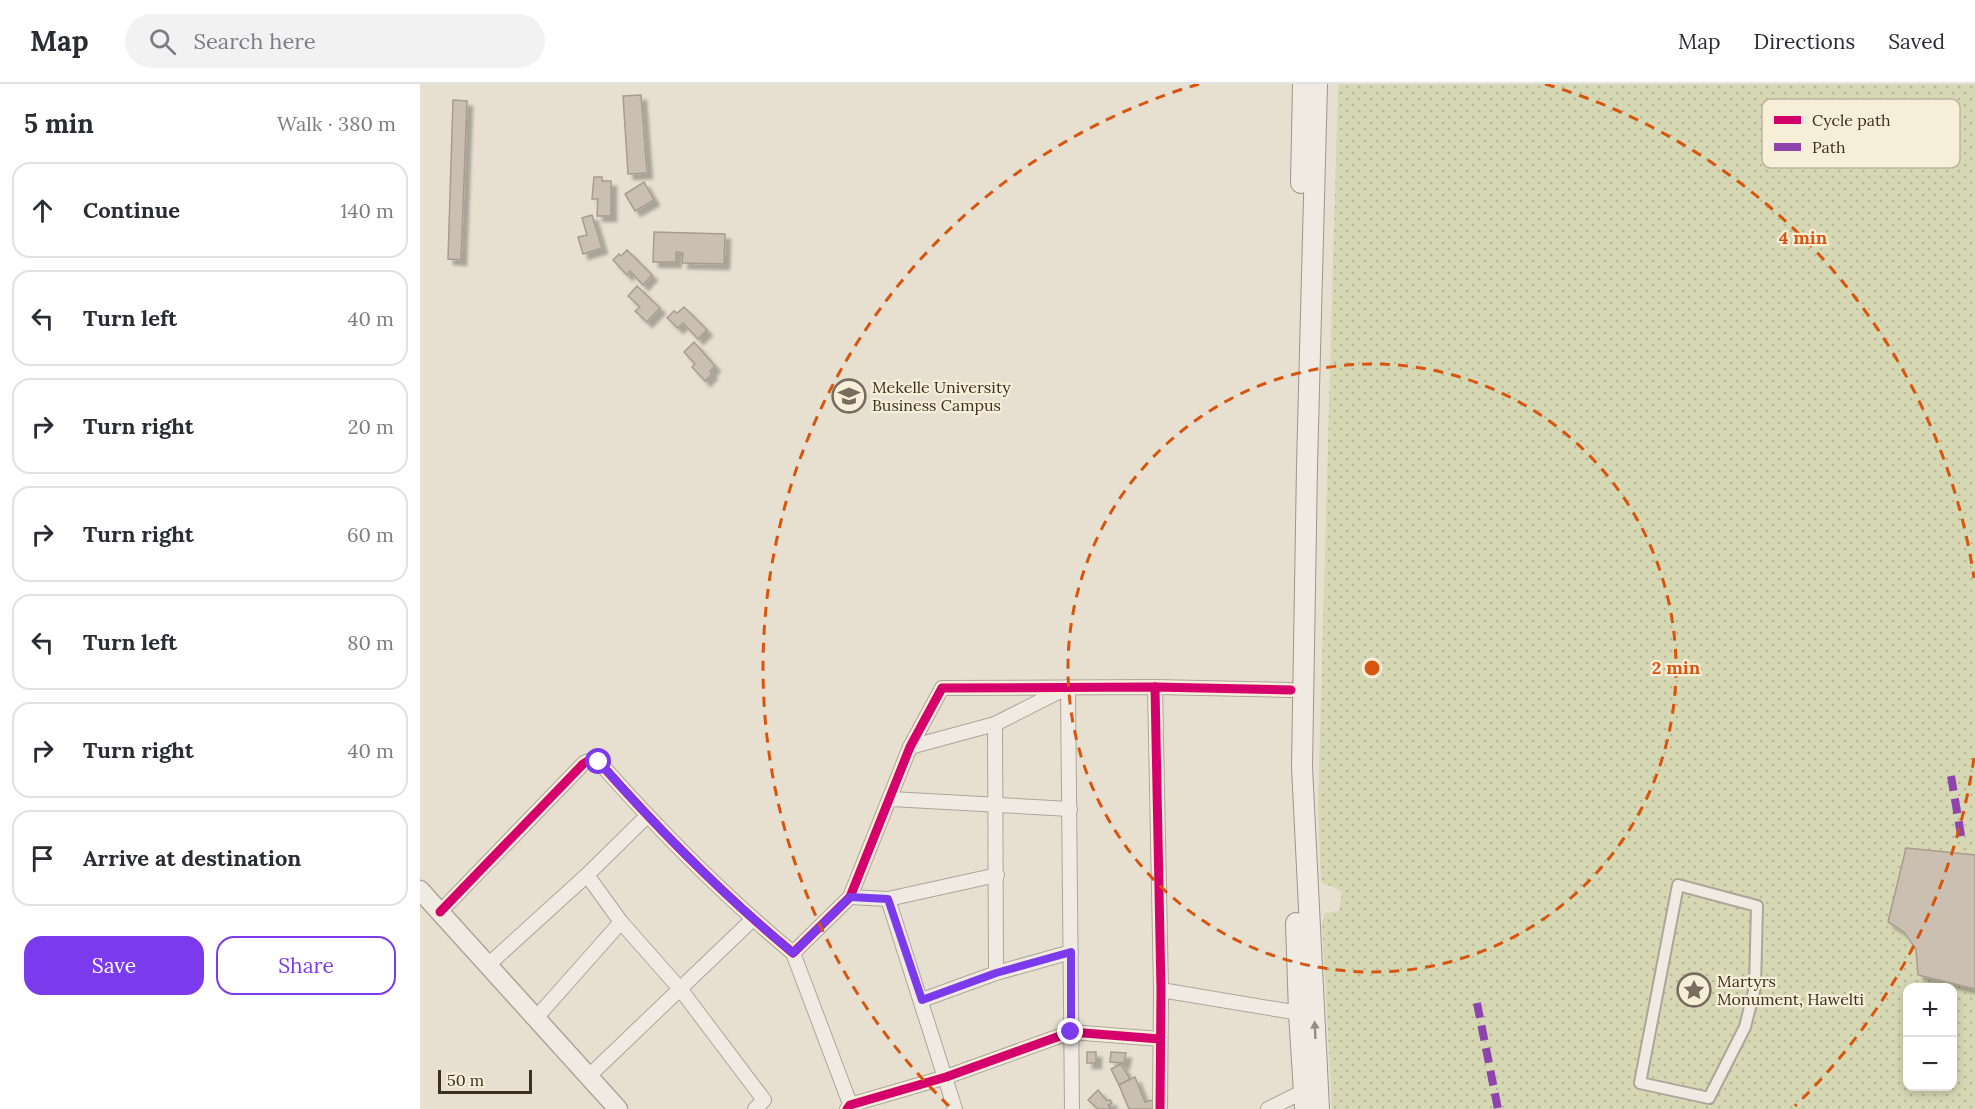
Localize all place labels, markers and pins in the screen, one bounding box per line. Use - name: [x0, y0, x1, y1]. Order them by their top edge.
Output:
- place label: Mekelle University Business Campus: [872, 377, 1011, 415]
- school or university icon: Mekelle University Business Campus: [831, 378, 867, 414]
- centre of rings: [1362, 658, 1382, 678]
- place label: Martyrs Monument, Hawelti: [1717, 971, 1864, 1009]
- place icon: Martyrs Monument, Hawelti: [1676, 972, 1712, 1008]

